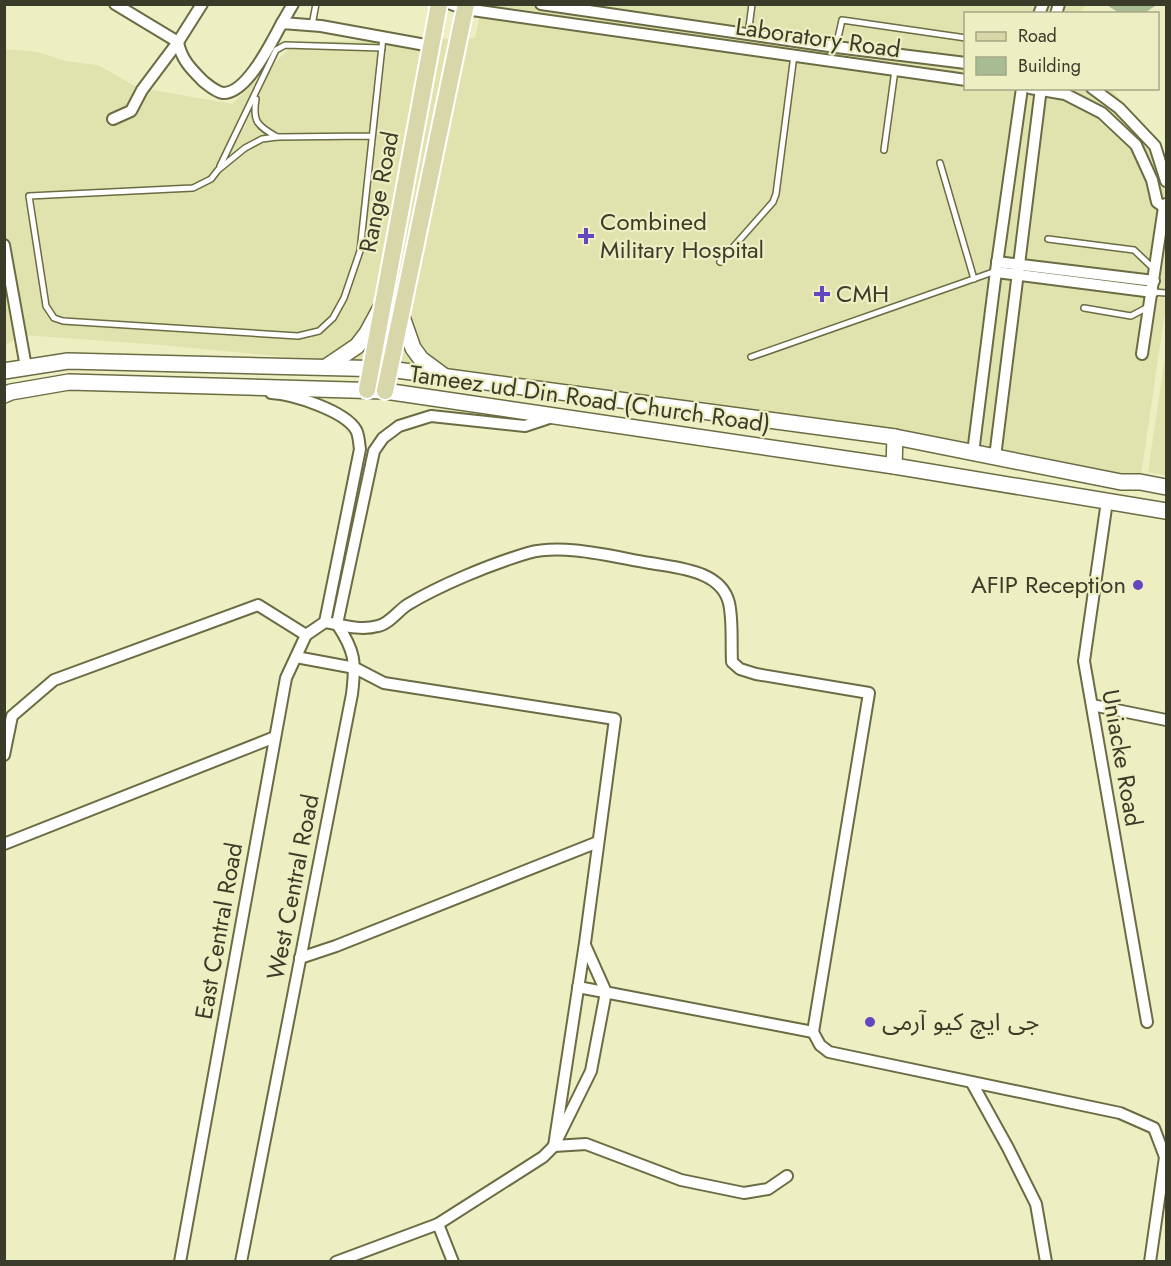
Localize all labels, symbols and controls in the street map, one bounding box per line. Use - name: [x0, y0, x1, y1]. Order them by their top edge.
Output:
- street label: Laboratory Road: [733, 9, 903, 66]
- legend: [964, 12, 1159, 90]
- text: Road: [1018, 23, 1057, 49]
- text: Building: [1018, 53, 1081, 79]
- street label: Range Road: [350, 128, 407, 255]
- place label: Combined Military Hospital: [600, 204, 764, 267]
- marker: Combined Military Hospital: [577, 227, 595, 245]
- place label: CMH: [836, 276, 889, 311]
- marker: CMH: [813, 285, 831, 303]
- street label: Tameez ud Din Road (Church Road): [407, 356, 773, 441]
- place label: AFIP Reception: [971, 567, 1126, 602]
- marker: AFIP Reception: [1131, 578, 1145, 592]
- street label: Uniacke Road: [1093, 687, 1152, 829]
- street label: West Central Road: [257, 791, 328, 983]
- street label: East Central Road: [186, 840, 251, 1022]
- place label: جی ایچ کیو آرمی: [882, 1004, 1039, 1039]
- marker: جی ایچ کیو آرمی: [863, 1015, 877, 1029]

